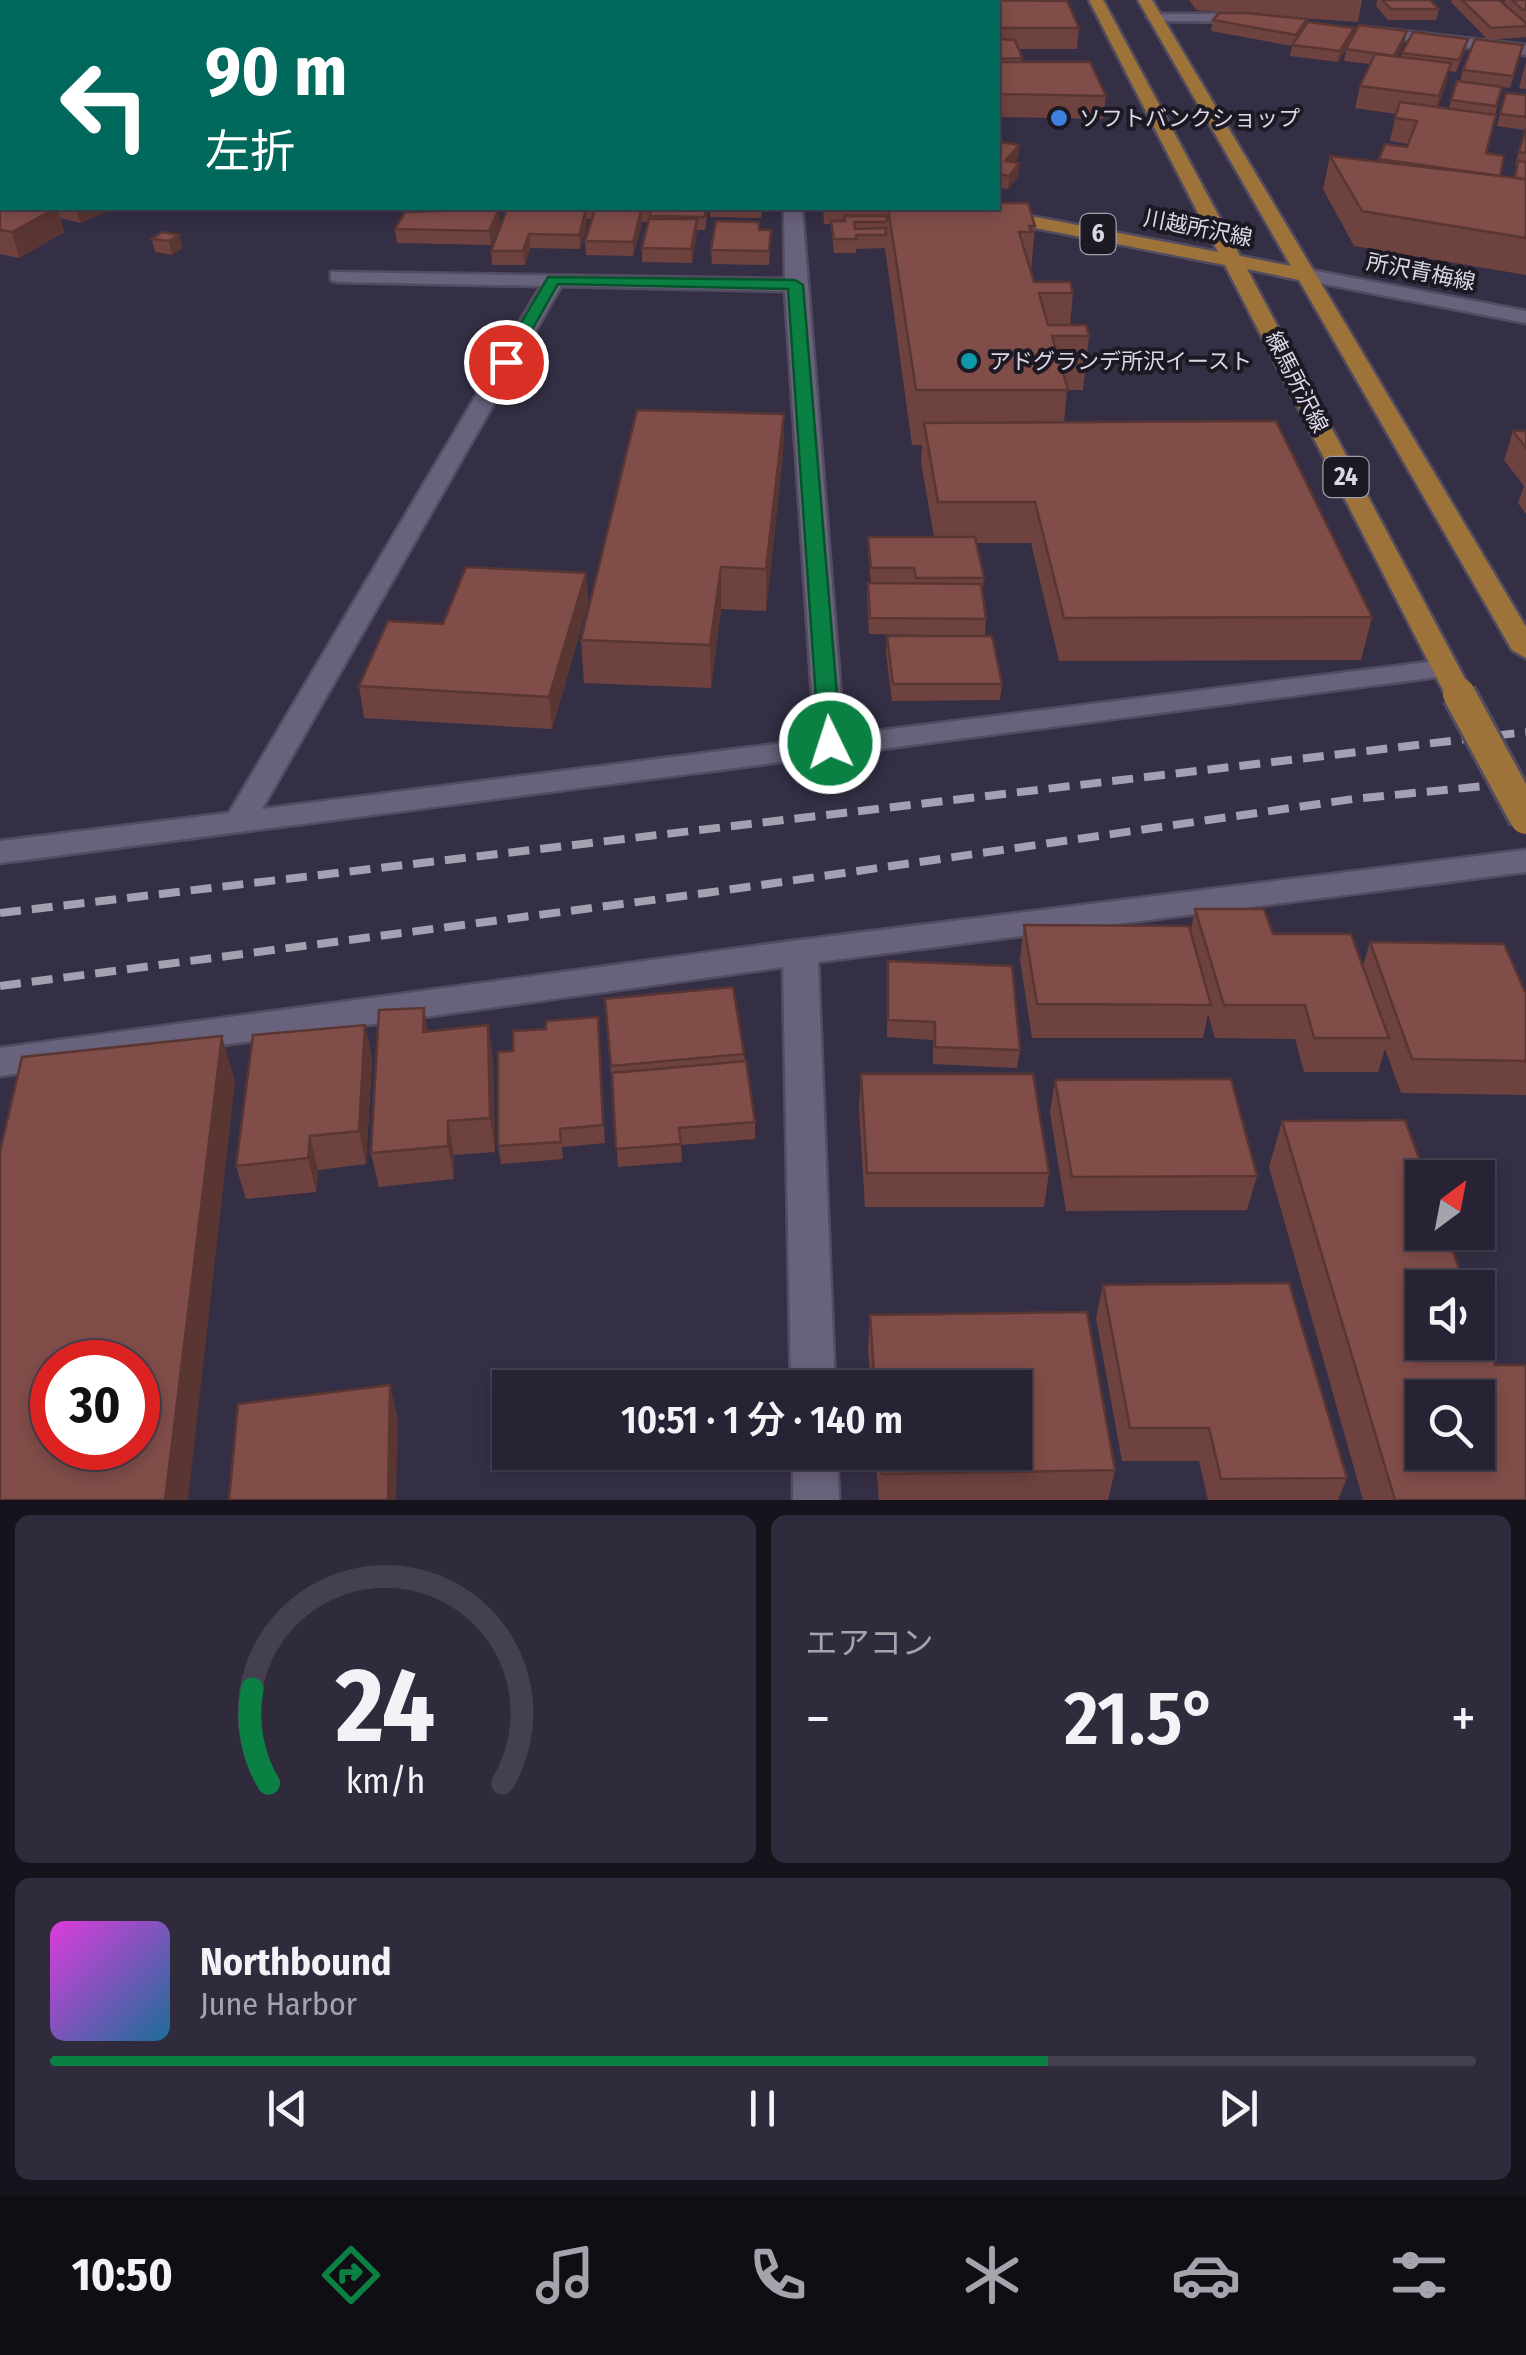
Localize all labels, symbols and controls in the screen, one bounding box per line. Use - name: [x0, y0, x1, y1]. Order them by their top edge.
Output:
- text: 90 m: [205, 30, 347, 114]
- icon: left: [40, 40, 170, 170]
- place label: ソフトバンクショップ: [1079, 105, 1300, 132]
- marker: ソフトバンクショップ: [1048, 107, 1070, 129]
- text: 左折: [205, 125, 295, 179]
- street label: 川越所沢線: [1141, 204, 1255, 252]
- road number: 6: [1080, 214, 1116, 254]
- street label: 所沢青梅線: [1364, 248, 1478, 296]
- pin: [464, 320, 549, 405]
- street label: 練馬所沢線: [1260, 327, 1334, 437]
- icon: arrive: [479, 335, 534, 390]
- place label: アドグランデ所沢イースト: [989, 348, 1252, 375]
- marker: アドグランデ所沢イースト: [958, 350, 980, 372]
- road number: 24: [1324, 457, 1368, 497]
- position arrow: [778, 691, 882, 795]
- north arrow: [1405, 1160, 1495, 1250]
- map controls: [1405, 1160, 1495, 1470]
- button: sound: [1405, 1270, 1495, 1360]
- speed limit sign: 30: [30, 1340, 160, 1470]
- button: search: [1405, 1380, 1495, 1470]
- text: 10:51 · 1 分 · 140 m: [621, 1397, 903, 1443]
- text: エアコン: [806, 1624, 934, 1662]
- text: 24: [334, 1644, 435, 1769]
- text: 21.5°: [1064, 1674, 1217, 1764]
- text: −: [806, 1686, 830, 1752]
- text: +: [1451, 1686, 1476, 1752]
- text: km/h: [345, 1760, 425, 1802]
- text: Northbound: [200, 1939, 392, 1985]
- text: June Harbor: [200, 1985, 357, 2023]
- icon: previous: [260, 2081, 315, 2136]
- icon: pause: [735, 2081, 790, 2136]
- icon: next: [1211, 2081, 1266, 2136]
- icon: directions: [316, 2240, 386, 2310]
- icon: music: [530, 2240, 600, 2310]
- icon: phone: [743, 2240, 813, 2310]
- icon: climate: [957, 2240, 1027, 2310]
- icon: car: [1171, 2240, 1241, 2310]
- icon: filters: [1384, 2240, 1454, 2310]
- text: 10:50: [72, 2248, 173, 2302]

